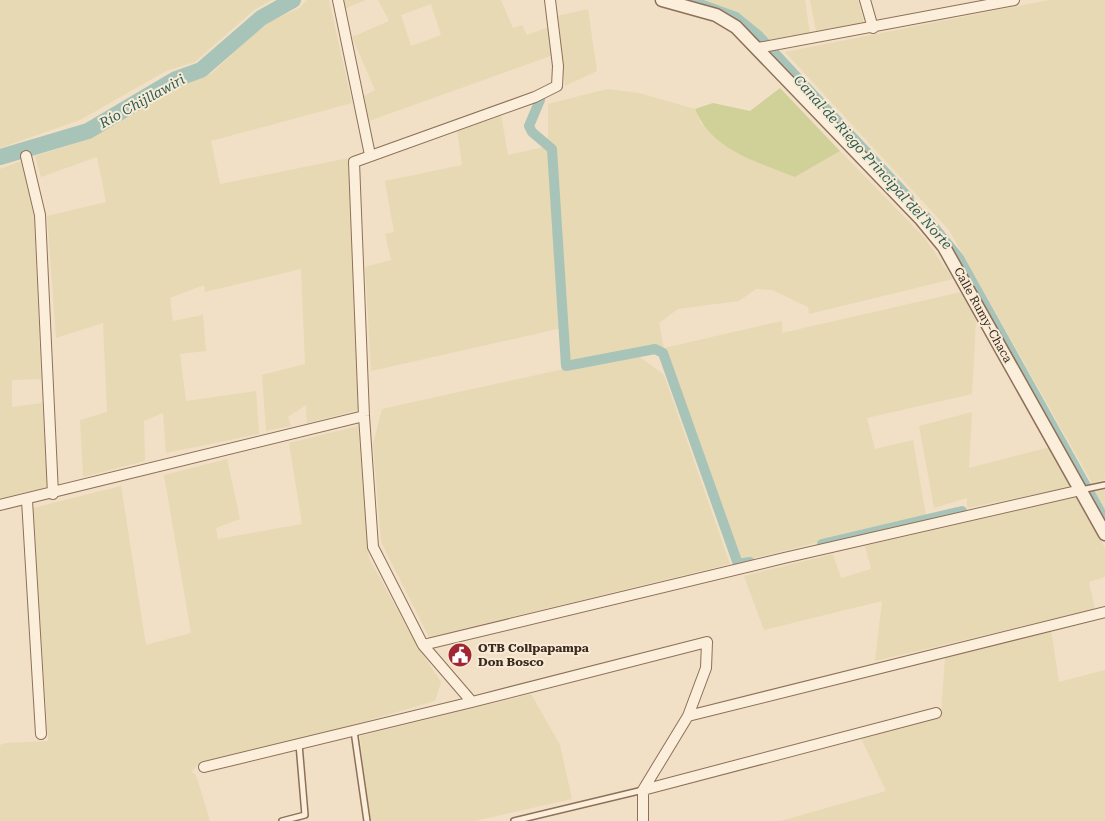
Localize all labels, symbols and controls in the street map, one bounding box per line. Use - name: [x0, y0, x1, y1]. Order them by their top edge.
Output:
- water label: Río Chijllawiri: [96, 71, 187, 132]
- water label: Canal de Riego Principal del Norte: [791, 72, 955, 252]
- street label: Calle Rumy-Chaca: [951, 265, 1015, 365]
- place label: OTB Collpapampa Don Bosco: [478, 641, 589, 669]
- public building icon: OTB Collpapampa Don Bosco: [447, 642, 473, 668]

